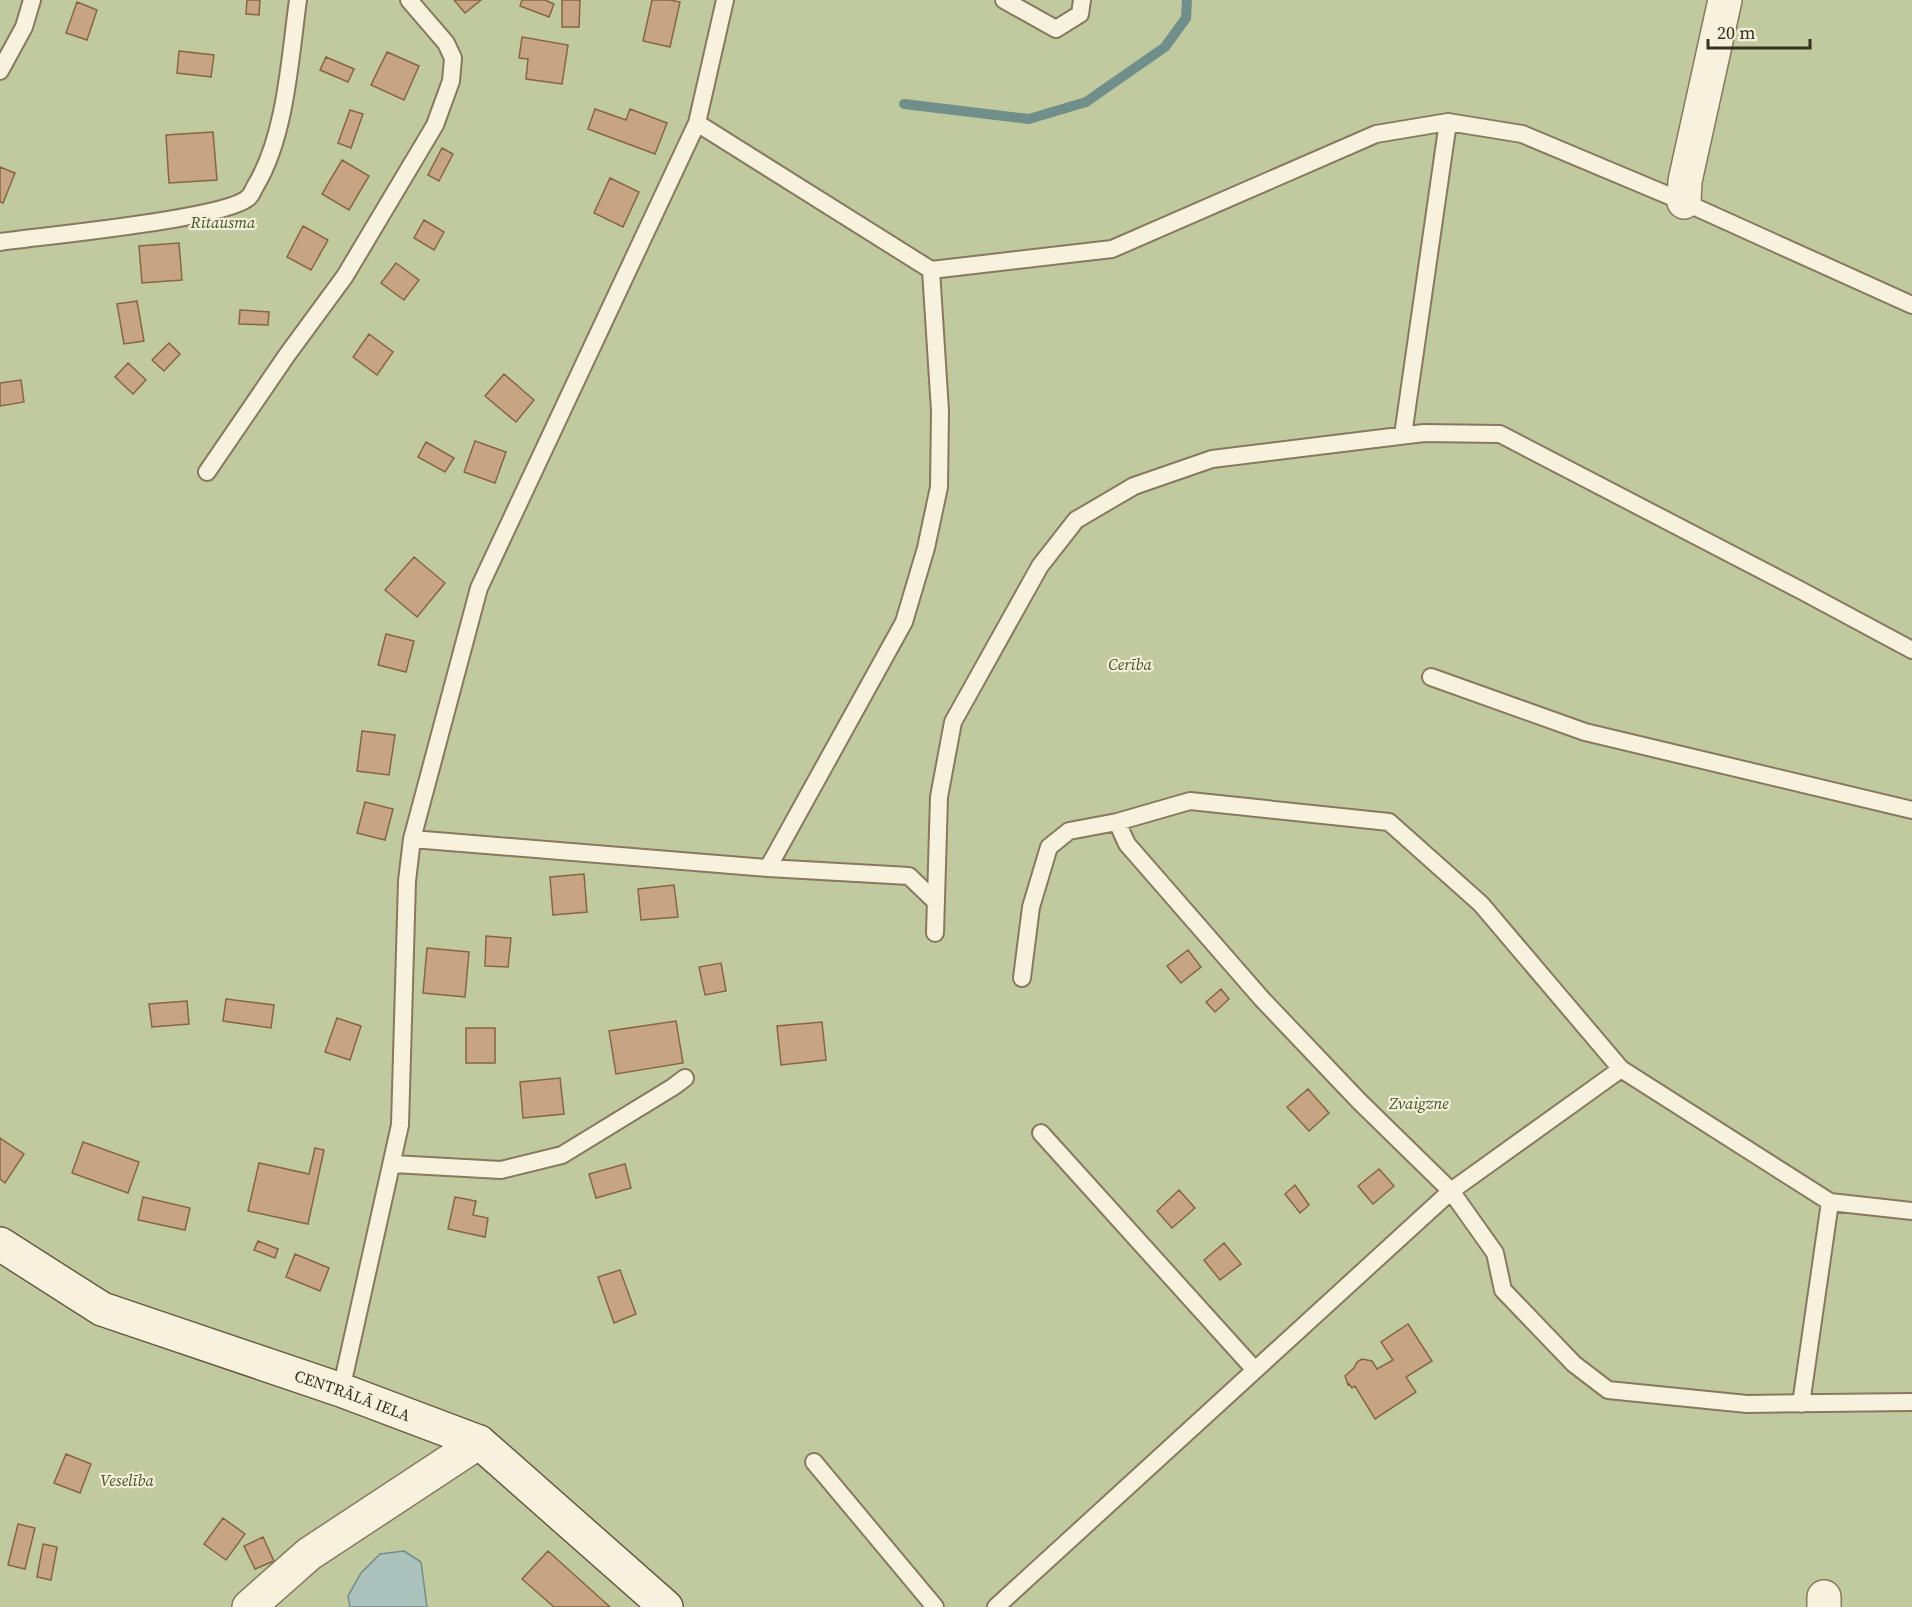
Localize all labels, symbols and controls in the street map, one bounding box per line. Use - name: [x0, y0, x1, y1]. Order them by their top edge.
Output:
- scale bar: [1708, 12, 1810, 50]
- text: 20 m: [1717, 20, 1755, 45]
- park label: Rītausma: [190, 211, 256, 233]
- park label: Cerība: [1108, 653, 1152, 675]
- park label: Zvaigzne: [1388, 1092, 1449, 1114]
- street label: CENTRĀLĀ IELA: [292, 1364, 414, 1426]
- park label: Veselība: [100, 1469, 154, 1491]

